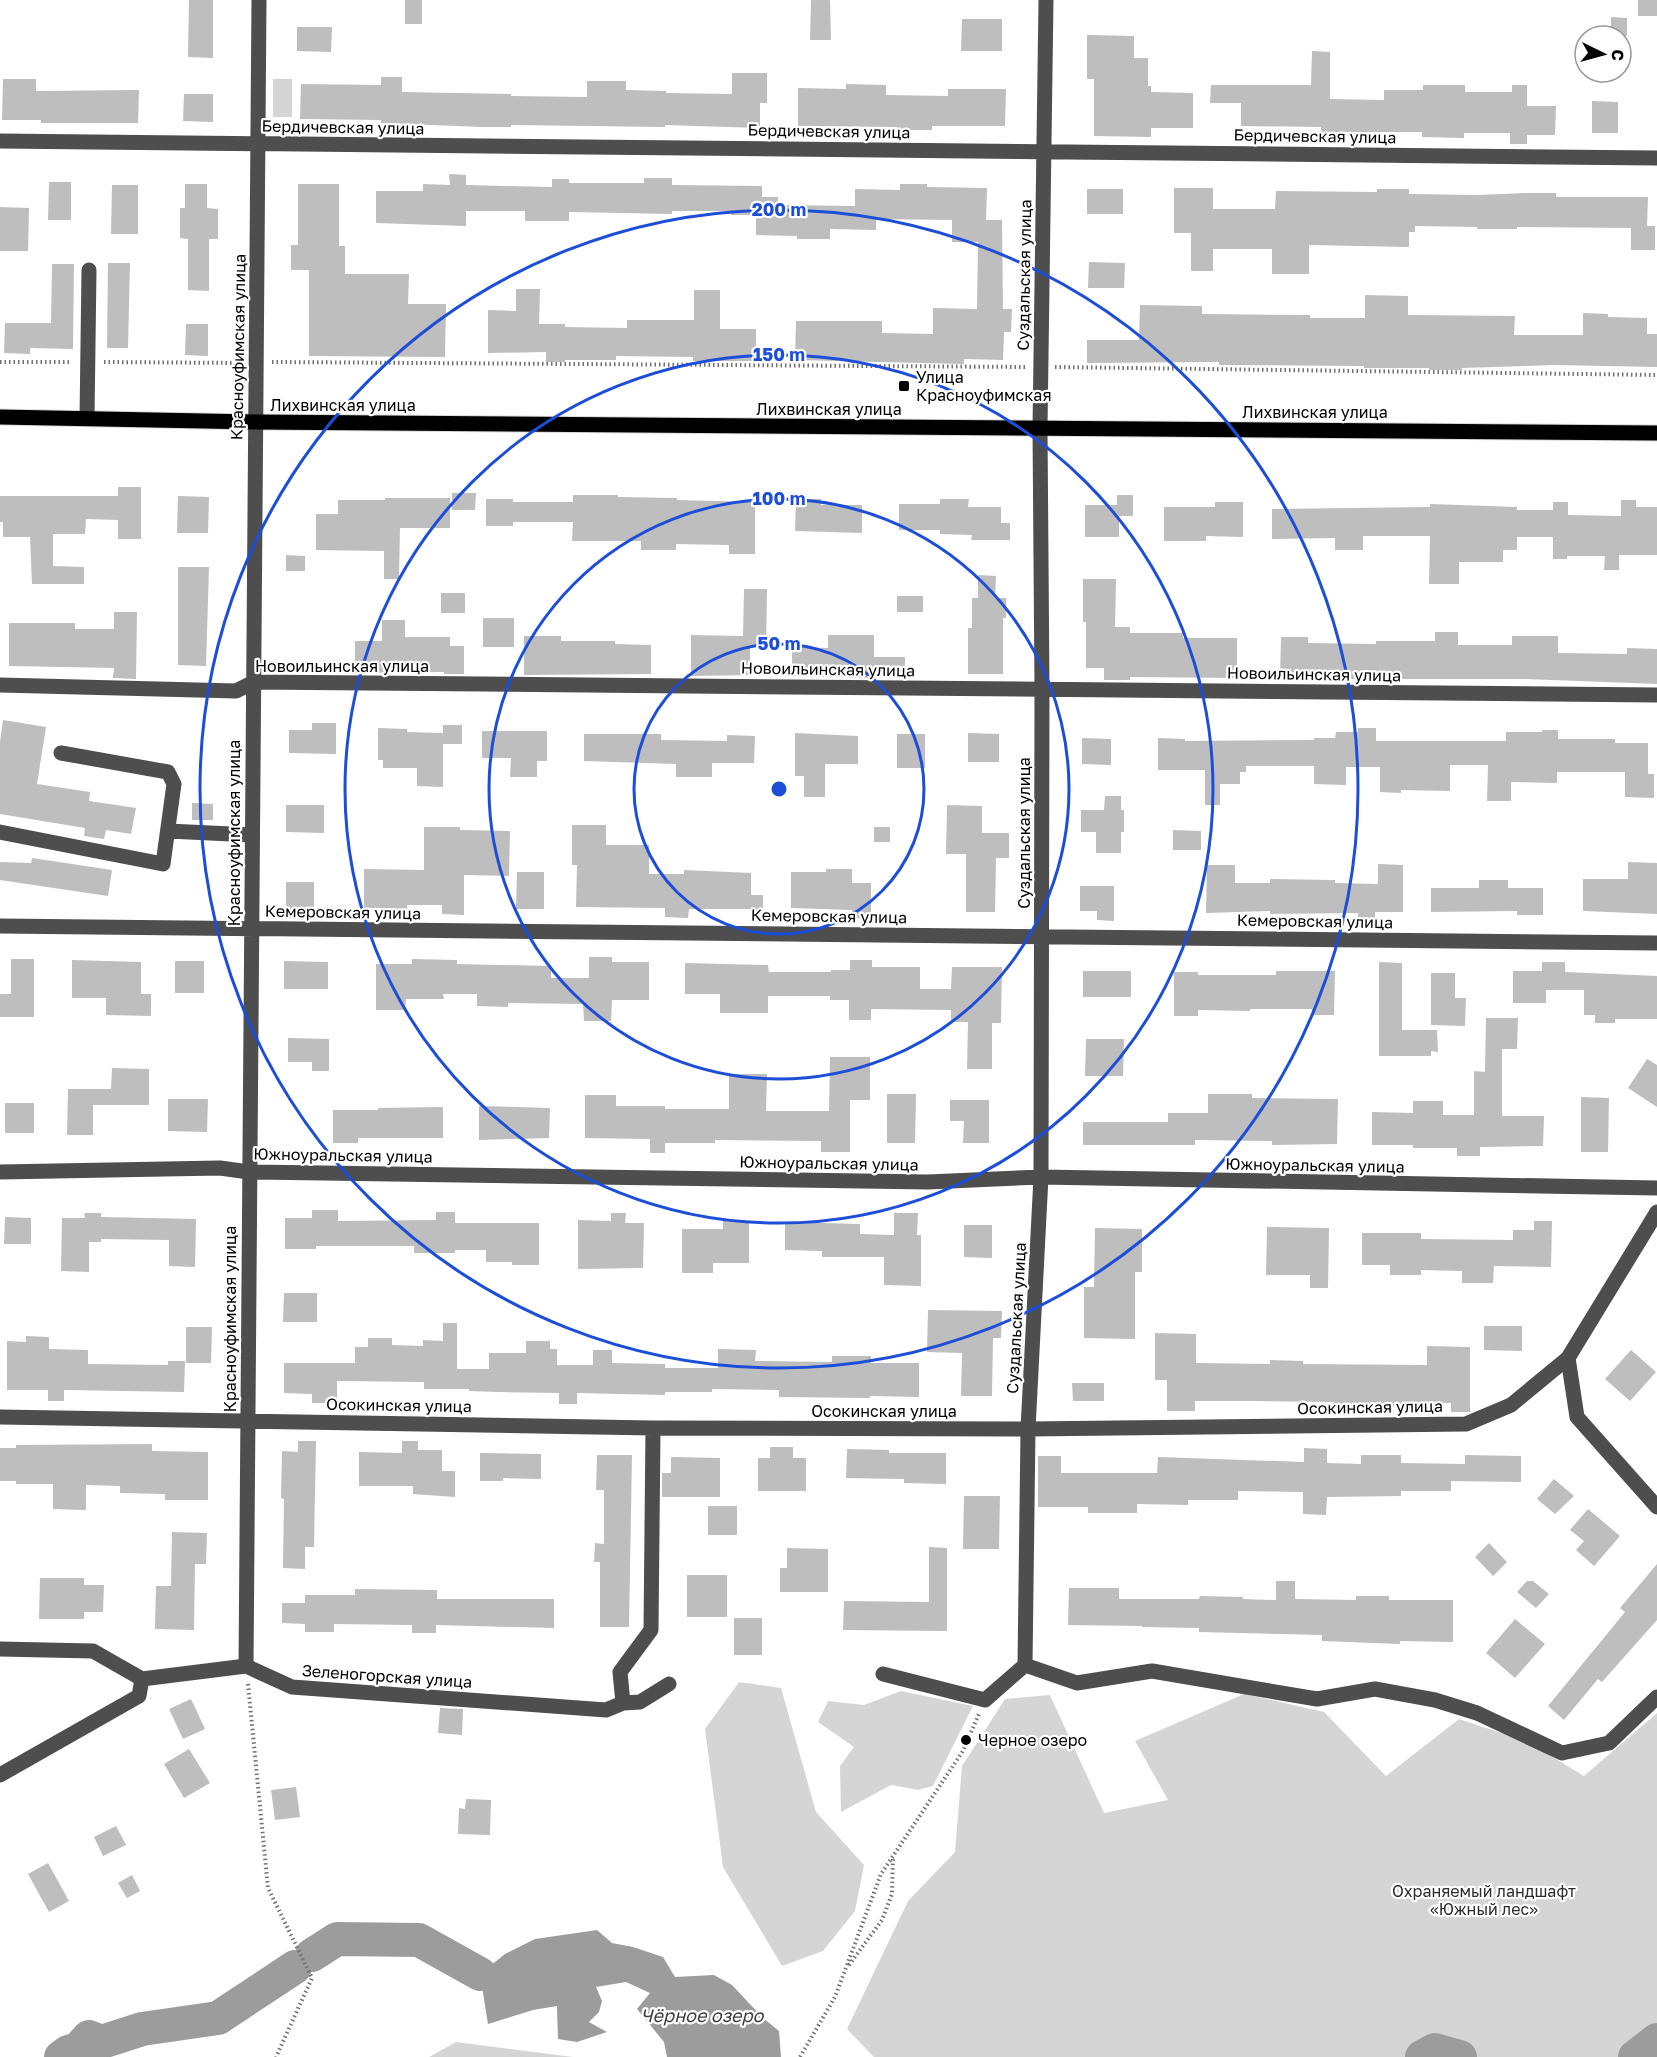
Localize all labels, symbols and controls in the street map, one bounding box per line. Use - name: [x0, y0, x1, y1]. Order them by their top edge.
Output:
- north arrow: [1573, 24, 1633, 84]
- text: С: [1607, 49, 1628, 62]
- street label: Бердичевская улица: [261, 116, 425, 138]
- street label: Бердичевская улица: [747, 120, 911, 142]
- street label: Бердичевская улица: [1233, 125, 1397, 147]
- text: 200 m: [752, 198, 806, 220]
- street label: Суздальская улица: [1013, 199, 1035, 351]
- street label: Красноуфимская улица: [226, 254, 250, 440]
- text: 150 m: [753, 343, 805, 365]
- place label: Улица Красноуфимская: [916, 367, 1052, 405]
- marker: Улица Красноуфимская: [897, 379, 911, 393]
- street label: Лихвинская улица: [270, 395, 416, 415]
- street label: Лихвинская улица: [756, 399, 902, 419]
- street label: Лихвинская улица: [1242, 402, 1388, 422]
- text: 100 m: [753, 487, 805, 509]
- text: 50 m: [758, 632, 800, 654]
- street label: Новоильинская улица: [255, 656, 429, 676]
- street label: Новоильинская улица: [741, 657, 915, 681]
- street label: Новоильинская улица: [1227, 662, 1401, 686]
- street label: Красноуфимская улица: [224, 740, 244, 926]
- street label: Суздальская улица: [1014, 757, 1034, 909]
- centre of rings: [769, 779, 789, 799]
- street label: Кемеровская улица: [265, 901, 421, 923]
- street label: Кемеровская улица: [751, 905, 907, 927]
- street label: Кемеровская улица: [1237, 910, 1393, 932]
- street label: Южноуральская улица: [253, 1143, 433, 1167]
- street label: Южноуральская улица: [739, 1151, 919, 1175]
- street label: Южноуральская улица: [1225, 1153, 1405, 1177]
- street label: Красноуфимская улица: [220, 1226, 240, 1412]
- street label: Суздальская улица: [1002, 1242, 1030, 1394]
- street label: Осокинская улица: [326, 1394, 472, 1416]
- street label: Осокинская улица: [1297, 1396, 1443, 1418]
- street label: Осокинская улица: [811, 1401, 957, 1421]
- street label: Зеленогорская улица: [301, 1660, 473, 1692]
- place label: Черное озеро: [978, 1730, 1087, 1750]
- marker: Черное озеро: [959, 1733, 973, 1747]
- park label: Охраняемый ландшафт «Южный лес»: [1392, 1881, 1576, 1919]
- water label: Чёрное озеро: [641, 2004, 765, 2026]

